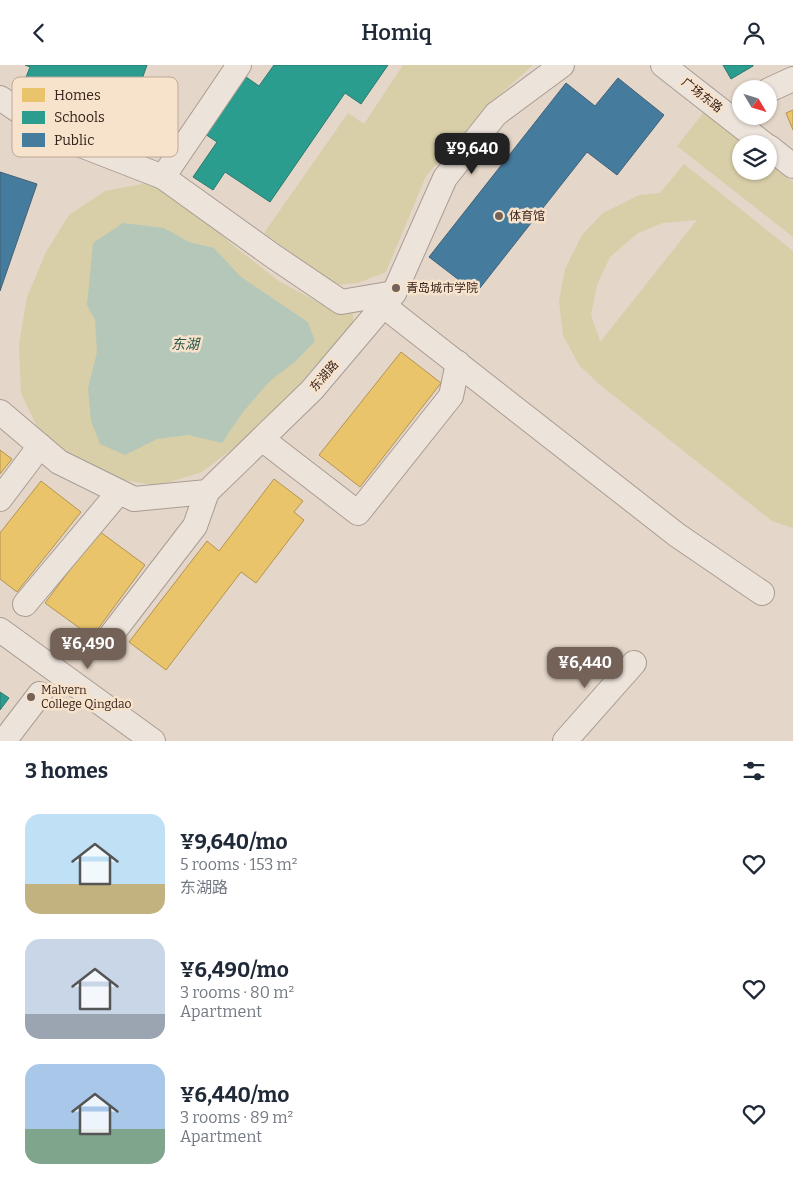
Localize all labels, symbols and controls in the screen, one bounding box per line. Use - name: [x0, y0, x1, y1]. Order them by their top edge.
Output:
- icon: back: [25, 19, 53, 47]
- text: Homiq: [361, 19, 432, 46]
- icon: person: [740, 19, 768, 47]
- street label: 广场东路: [679, 75, 725, 115]
- legend: [12, 77, 178, 157]
- north arrow: [732, 80, 778, 125]
- map controls: [732, 80, 777, 180]
- text: Homes: [54, 87, 101, 104]
- text: Schools: [54, 109, 105, 126]
- text: Public: [54, 132, 94, 149]
- pin: ¥9,640: [431, 133, 513, 175]
- button: layers: [732, 135, 777, 180]
- text: ¥9,640: [446, 139, 498, 158]
- place label: 体育馆: [509, 209, 545, 223]
- marker: 体育馆: [493, 210, 505, 222]
- place label: 青岛城市学院: [406, 281, 478, 295]
- marker: 青岛城市学院: [390, 282, 402, 294]
- water label: 东湖: [171, 336, 201, 353]
- street label: 东湖路: [307, 358, 341, 394]
- pin: ¥6,490: [47, 627, 129, 670]
- text: ¥6,490: [61, 634, 115, 653]
- pin: ¥6,440: [544, 647, 626, 689]
- text: ¥6,440: [558, 653, 612, 672]
- place label: Malvern College Qingdao: [41, 683, 132, 711]
- marker: Malvern College Qingdao: [25, 691, 37, 703]
- icon: filters: [740, 757, 768, 785]
- text: 3 homes: [25, 758, 108, 784]
- text: ¥9,640/mo: [180, 829, 288, 855]
- icon: home: [65, 834, 125, 894]
- icon: heart: [740, 850, 768, 878]
- text: 5 rooms · 153 m²: [180, 855, 297, 874]
- text: 东湖路: [180, 878, 228, 897]
- text: ¥6,490/mo: [180, 957, 289, 983]
- icon: home: [65, 959, 125, 1019]
- icon: heart: [740, 975, 768, 1003]
- text: 3 rooms · 80 m²: [180, 983, 294, 1002]
- text: Apartment: [180, 1002, 262, 1021]
- text: ¥6,440/mo: [180, 1082, 289, 1108]
- icon: home: [65, 1084, 125, 1144]
- icon: heart: [740, 1100, 768, 1128]
- text: 3 rooms · 89 m²: [180, 1108, 293, 1127]
- text: Apartment: [180, 1127, 262, 1146]

